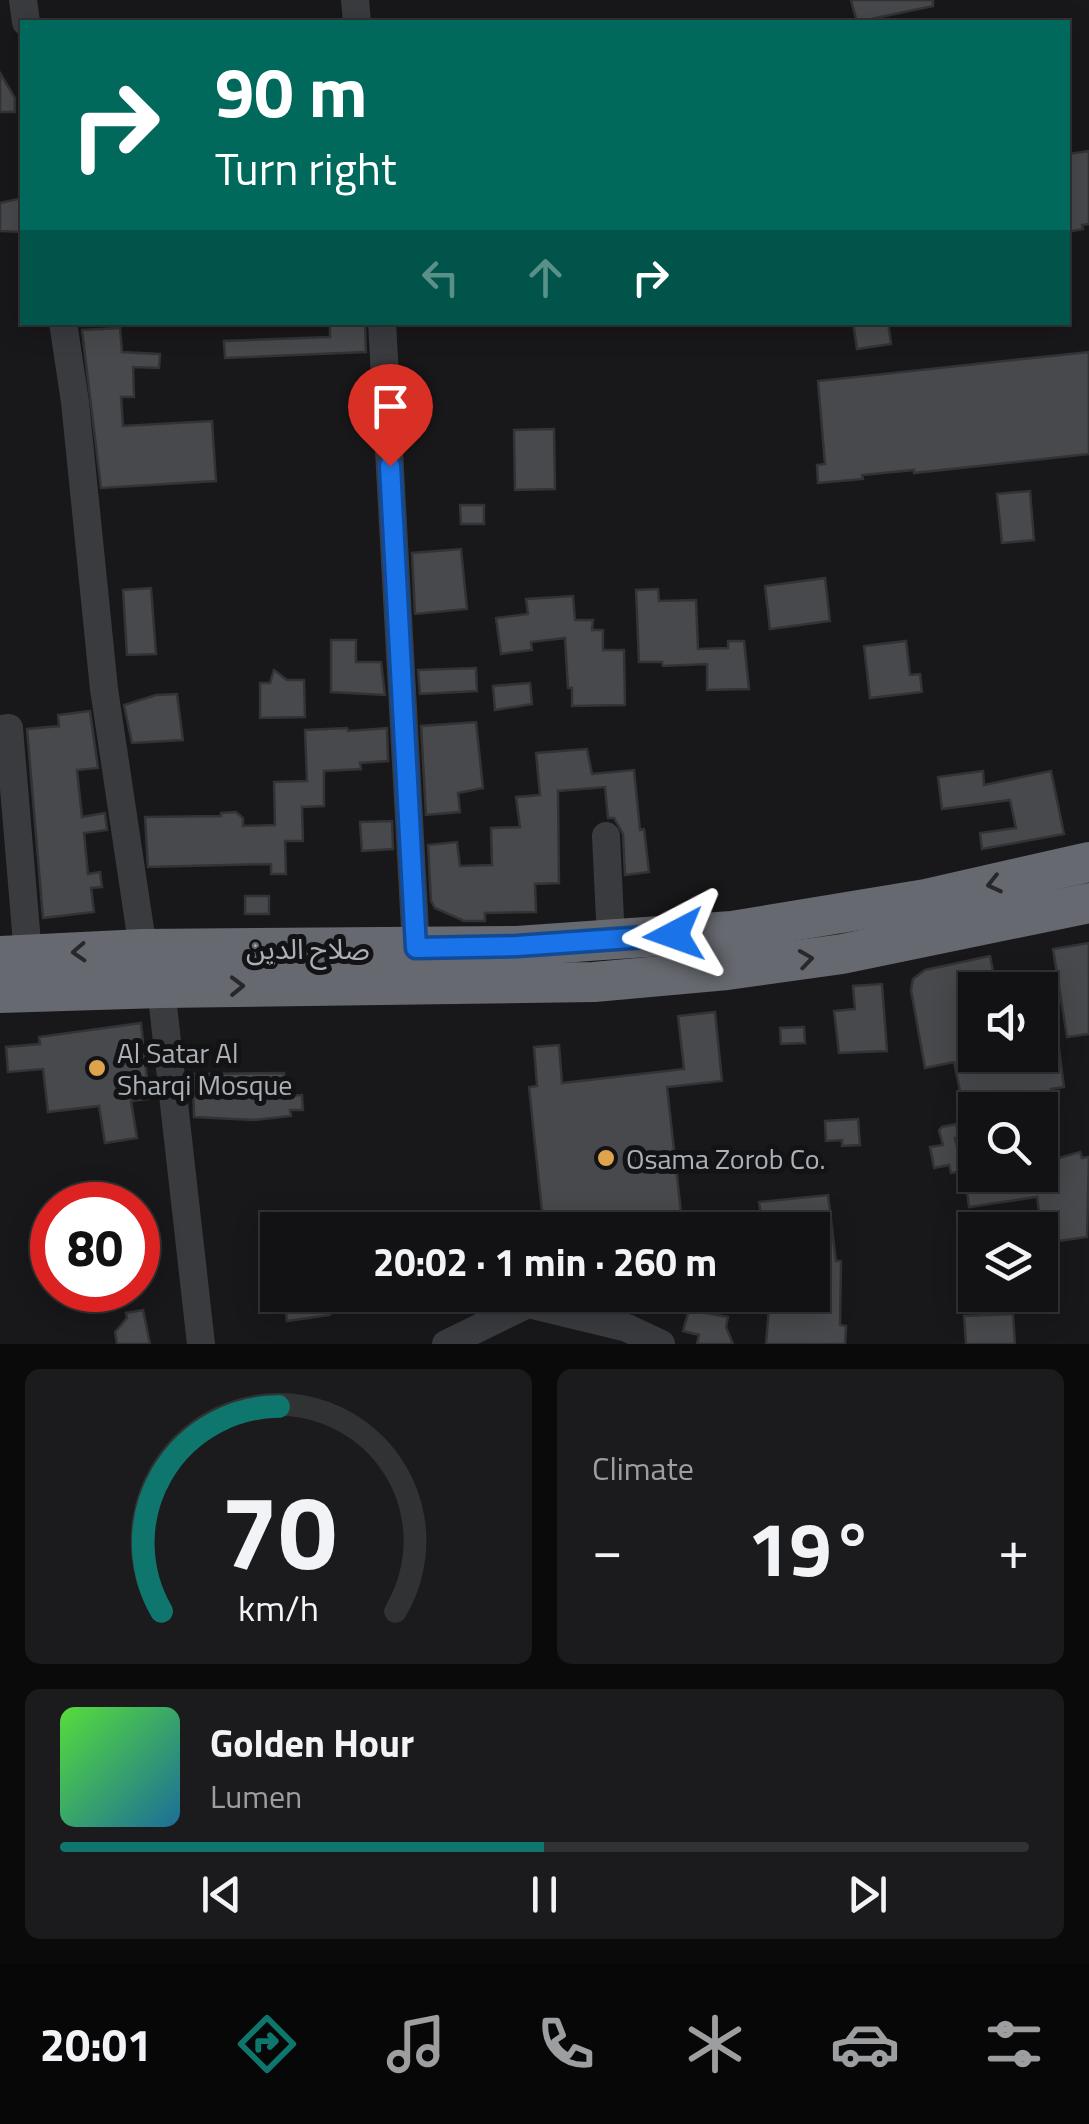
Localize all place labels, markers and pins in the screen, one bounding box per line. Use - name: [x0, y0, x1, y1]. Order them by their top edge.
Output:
- pin: [348, 364, 433, 467]
- place label: Al Satar Al Sharqi Mosque: [117, 1031, 293, 1106]
- marker: Al Satar Al Sharqi Mosque: [86, 1057, 108, 1079]
- place label: Osama Zorob Co.: [626, 1137, 826, 1180]
- marker: Osama Zorob Co.: [595, 1147, 617, 1169]

